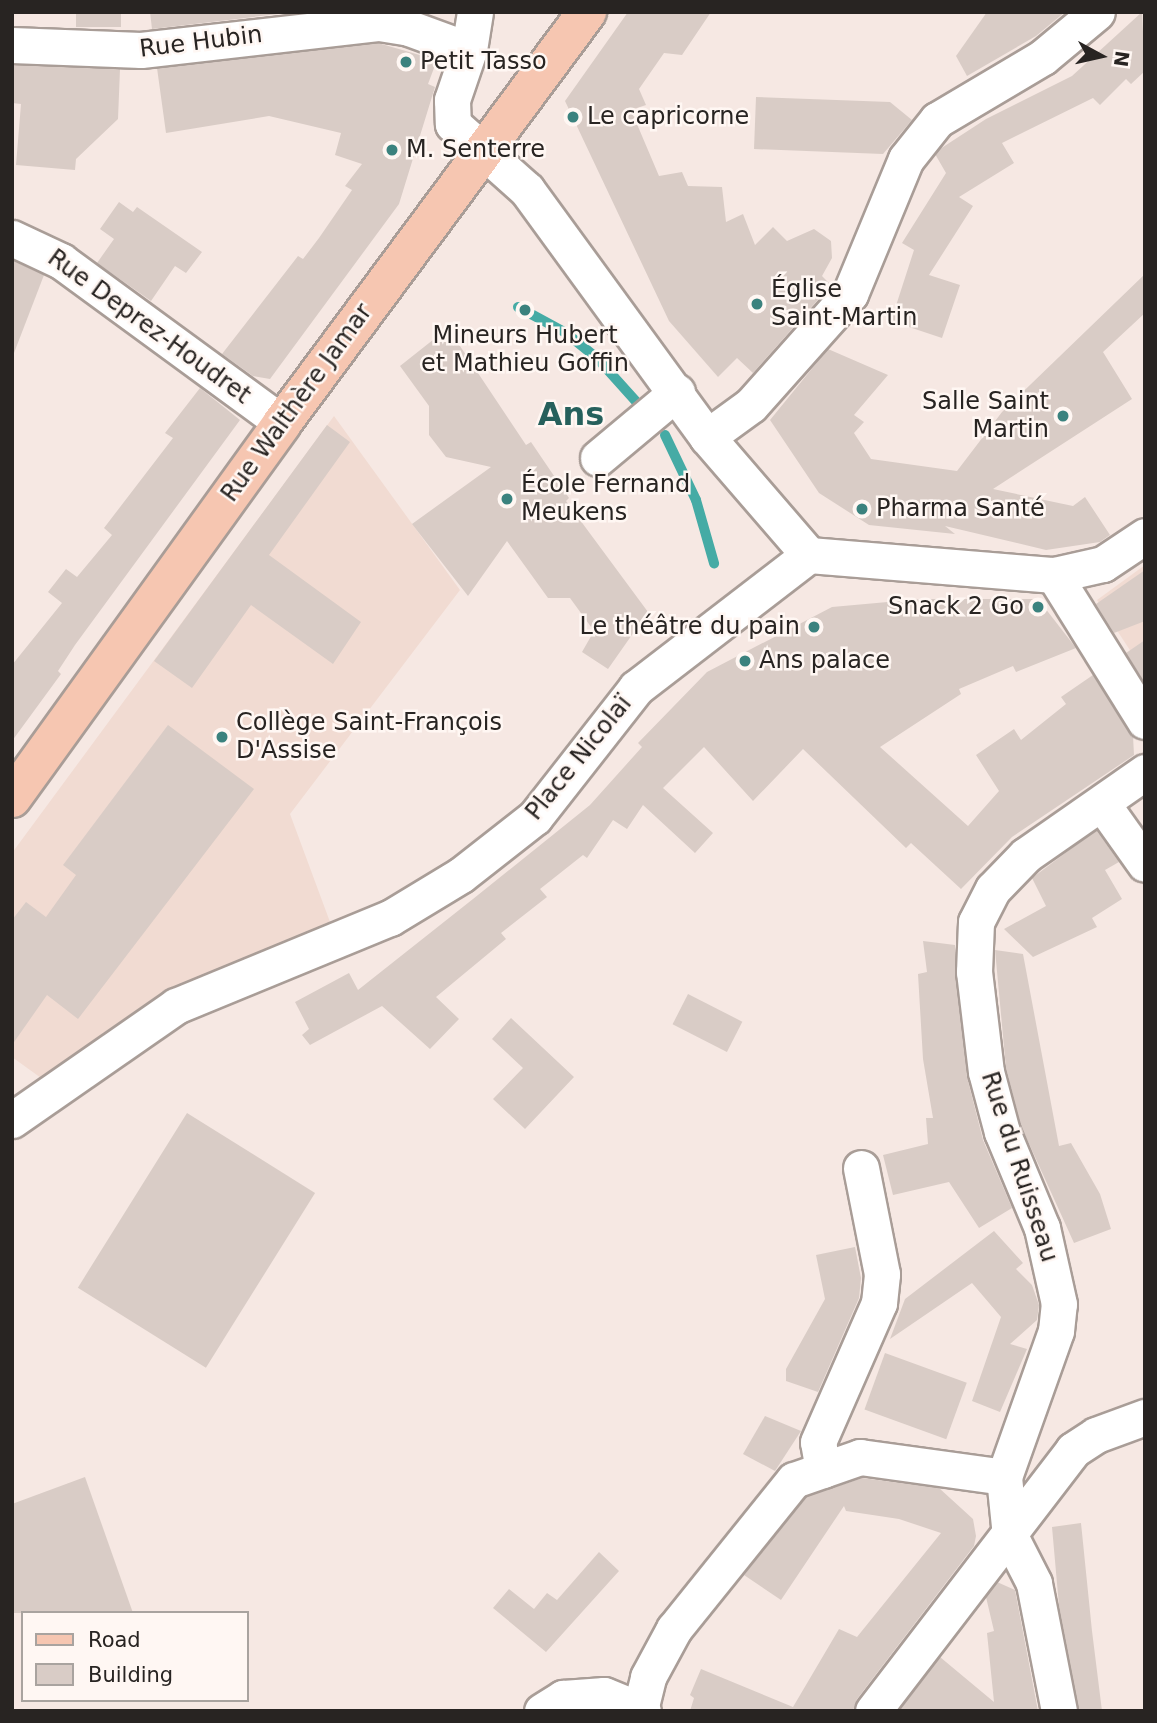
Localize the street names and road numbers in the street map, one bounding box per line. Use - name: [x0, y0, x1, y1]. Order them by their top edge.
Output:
- street label: Rue Hubin: [138, 20, 264, 64]
- street label: Rue Deprez-Houdret: [42, 244, 256, 410]
- street label: Rue Walthère Jamar: [216, 298, 378, 508]
- street label: Place Nicolaï: [520, 690, 638, 826]
- street label: Rue du Ruisseau: [975, 1068, 1063, 1266]

